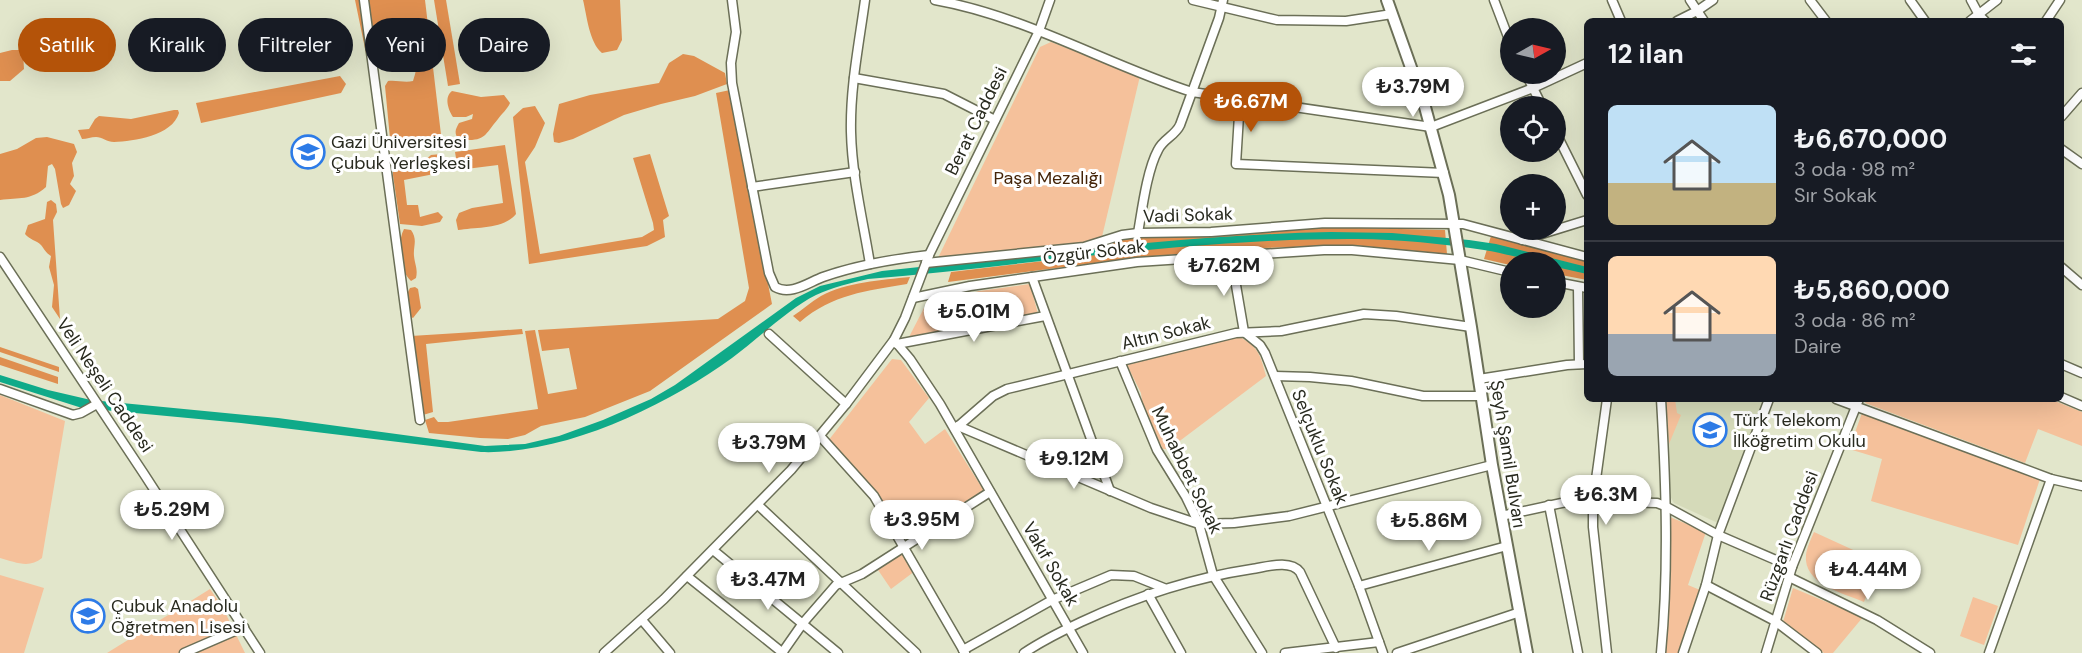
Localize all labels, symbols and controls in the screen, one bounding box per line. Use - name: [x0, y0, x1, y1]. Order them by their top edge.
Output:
- chip: Satılık: [18, 18, 116, 72]
- chip: Kiralık: [128, 18, 226, 72]
- chip: Filtreler: [238, 18, 353, 72]
- chip: Yeni: [365, 18, 446, 72]
- chip: Daire: [458, 18, 550, 72]
- north arrow: [1500, 18, 1566, 84]
- map controls: [1500, 18, 1566, 318]
- text: 12 ilan: [1608, 37, 1684, 71]
- icon: filters: [2007, 38, 2040, 71]
- street label: Berat Caddesi: [939, 63, 1013, 179]
- pin: ₺3.79M: [1364, 67, 1462, 118]
- text: ₺3.79M: [1376, 73, 1450, 99]
- pin: ₺6.67M: [1202, 82, 1300, 133]
- text: ₺6.67M: [1214, 88, 1288, 114]
- button: locate: [1500, 96, 1566, 162]
- text: ₺6,670,000: [1794, 122, 1947, 156]
- icon: home: [1656, 129, 1728, 201]
- place label: Gazi Üniversitesi Çubuk Yerleşkesi: [331, 130, 470, 175]
- school or university icon: Gazi Üniversitesi Çubuk Yerleşkesi: [290, 134, 326, 170]
- text: 3 oda · 98 m²: [1794, 156, 1915, 182]
- park label: Paşa Mezalığı: [994, 166, 1102, 190]
- button: +: [1500, 174, 1566, 240]
- text: Sır Sokak: [1794, 182, 1877, 208]
- street label: Vadi Sokak: [1143, 201, 1233, 229]
- street label: Özgür Sokak: [1041, 234, 1147, 270]
- pin: ₺7.62M: [1175, 246, 1273, 297]
- text: ₺7.62M: [1188, 252, 1260, 278]
- button: −: [1500, 252, 1566, 318]
- text: ₺5,860,000: [1794, 273, 1950, 307]
- icon: home: [1656, 280, 1728, 352]
- pin: ₺5.01M: [925, 292, 1023, 343]
- text: ₺5.01M: [938, 298, 1010, 324]
- text: 3 oda · 86 m²: [1794, 307, 1915, 333]
- street label: Altın Sokak: [1119, 310, 1213, 356]
- street label: Veli Neşeli Caddesi: [51, 313, 159, 457]
- text: Daire: [1794, 333, 1841, 359]
- street label: Şeyh Şamil Bulvarı: [1484, 378, 1532, 530]
- street label: Selçuklu Sokak: [1286, 386, 1354, 508]
- street label: Muhabbet Sokak: [1146, 402, 1228, 538]
- place label: Türk Telekom İlköğretim Okulu: [1733, 408, 1866, 453]
- school or university icon: Türk Telekom İlköğretim Okulu: [1692, 412, 1728, 448]
- pin: ₺3.79M: [720, 423, 818, 474]
- text: ₺3.79M: [732, 429, 806, 455]
- pin: ₺9.12M: [1025, 439, 1123, 490]
- text: ₺9.12M: [1039, 445, 1109, 471]
- street label: Rüzgarlı Caddesi: [1754, 467, 1824, 605]
- pin: ₺6.3M: [1564, 475, 1648, 526]
- text: ₺6.3M: [1574, 481, 1638, 507]
- pin: ₺5.29M: [123, 490, 221, 541]
- text: ₺5.29M: [134, 496, 210, 522]
- pin: ₺3.95M: [873, 500, 971, 551]
- pin: ₺5.86M: [1380, 501, 1478, 552]
- text: ₺3.95M: [884, 506, 960, 532]
- text: ₺5.86M: [1390, 507, 1468, 533]
- street label: Vakıf Sokak: [1017, 517, 1085, 611]
- pin: ₺4.44M: [1819, 550, 1917, 601]
- text: ₺4.44M: [1829, 556, 1907, 582]
- pin: ₺3.47M: [719, 560, 817, 611]
- text: ₺3.47M: [730, 566, 806, 592]
- place label: Çubuk Anadolu Öğretmen Lisesi: [111, 594, 245, 639]
- school or university icon: Çubuk Anadolu Öğretmen Lisesi: [70, 598, 106, 634]

